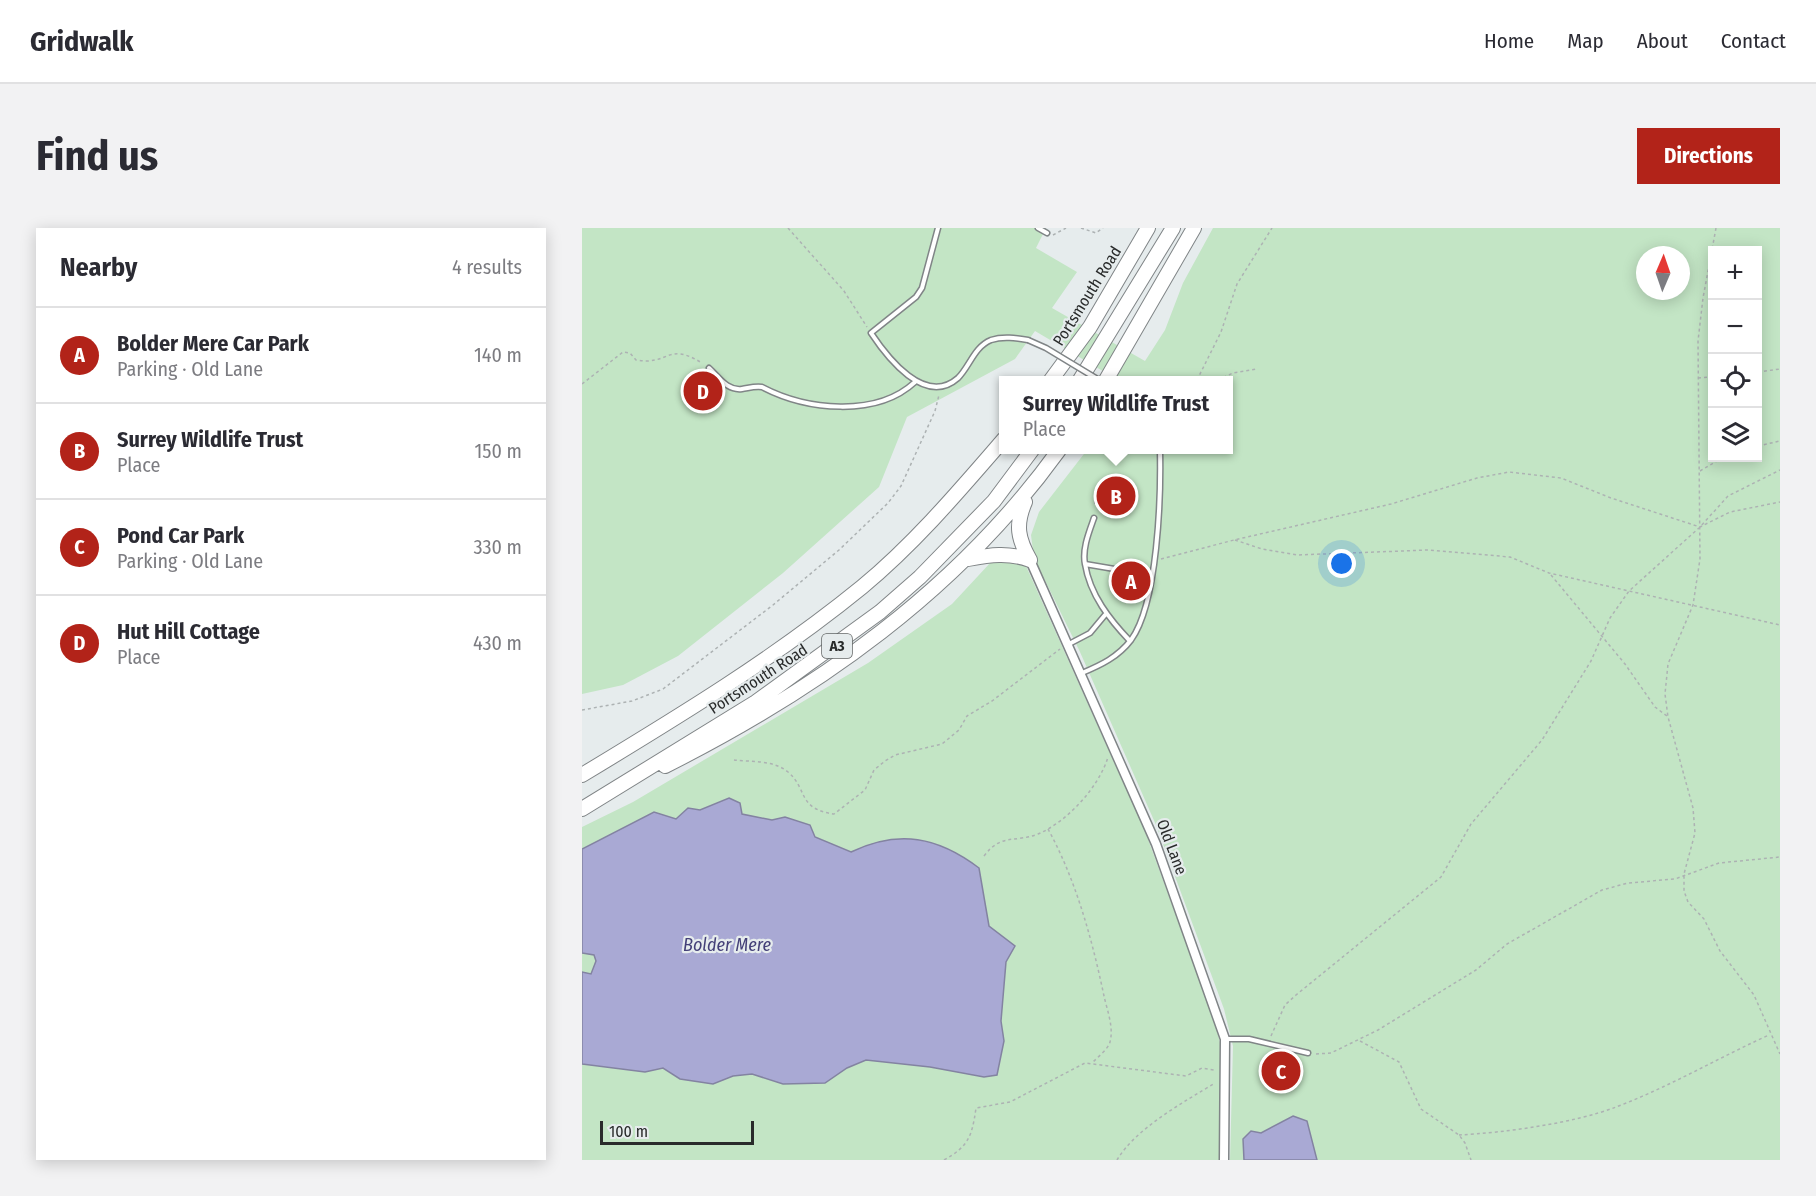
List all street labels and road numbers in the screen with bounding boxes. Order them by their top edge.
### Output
street label: Portsmouth Road [1049,243,1125,349]
road number: A3 [822,634,852,658]
street label: Portsmouth Road [705,640,811,718]
street label: Old Lane [1153,817,1191,877]

